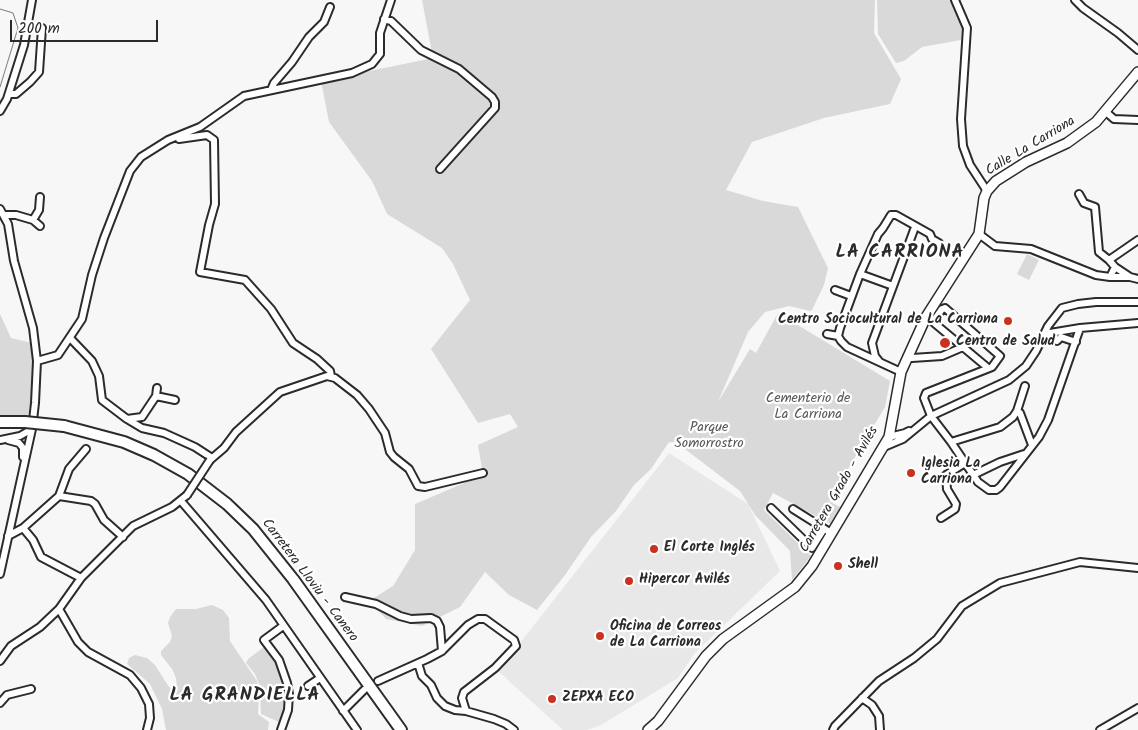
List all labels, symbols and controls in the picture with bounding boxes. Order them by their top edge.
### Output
scale bar [12,10,160,42]
text: 200 m [18,17,60,41]
street label: Calle La Carriona [983,114,1079,180]
district label: LA CARRIONA [834,243,966,265]
place label: Centro Sociocultural de La Carriona [778,313,998,329]
marker: Centro Sociocultural de La Carriona [1002,315,1014,327]
place label: Centro de Salud [956,335,1055,351]
marker: Centro de Salud [938,336,952,350]
park label: Cementerio de La Carriona [766,392,850,424]
park label: Parque Somorrostro [674,421,744,454]
street label: Carretera Grado - Avilés [797,424,883,556]
place label: Iglesia La Carriona [921,457,980,490]
marker: Iglesia La Carriona [905,467,917,479]
street label: Carretera Lloviu - Canero [257,516,361,646]
place label: El Corte Inglés [664,541,755,557]
marker: El Corte Inglés [648,543,660,555]
place label: Shell [848,558,878,574]
marker: Shell [832,560,844,572]
place label: Hipercor Avilés [639,573,730,589]
marker: Hipercor Avilés [623,575,635,587]
place label: Oficina de Correos de La Carriona [610,620,721,652]
marker: Oficina de Correos de La Carriona [594,630,606,642]
district label: LA GRANDIELLA [168,686,322,708]
place label: ZEPXA ECO [562,691,634,707]
marker: ZEPXA ECO [546,693,558,705]

